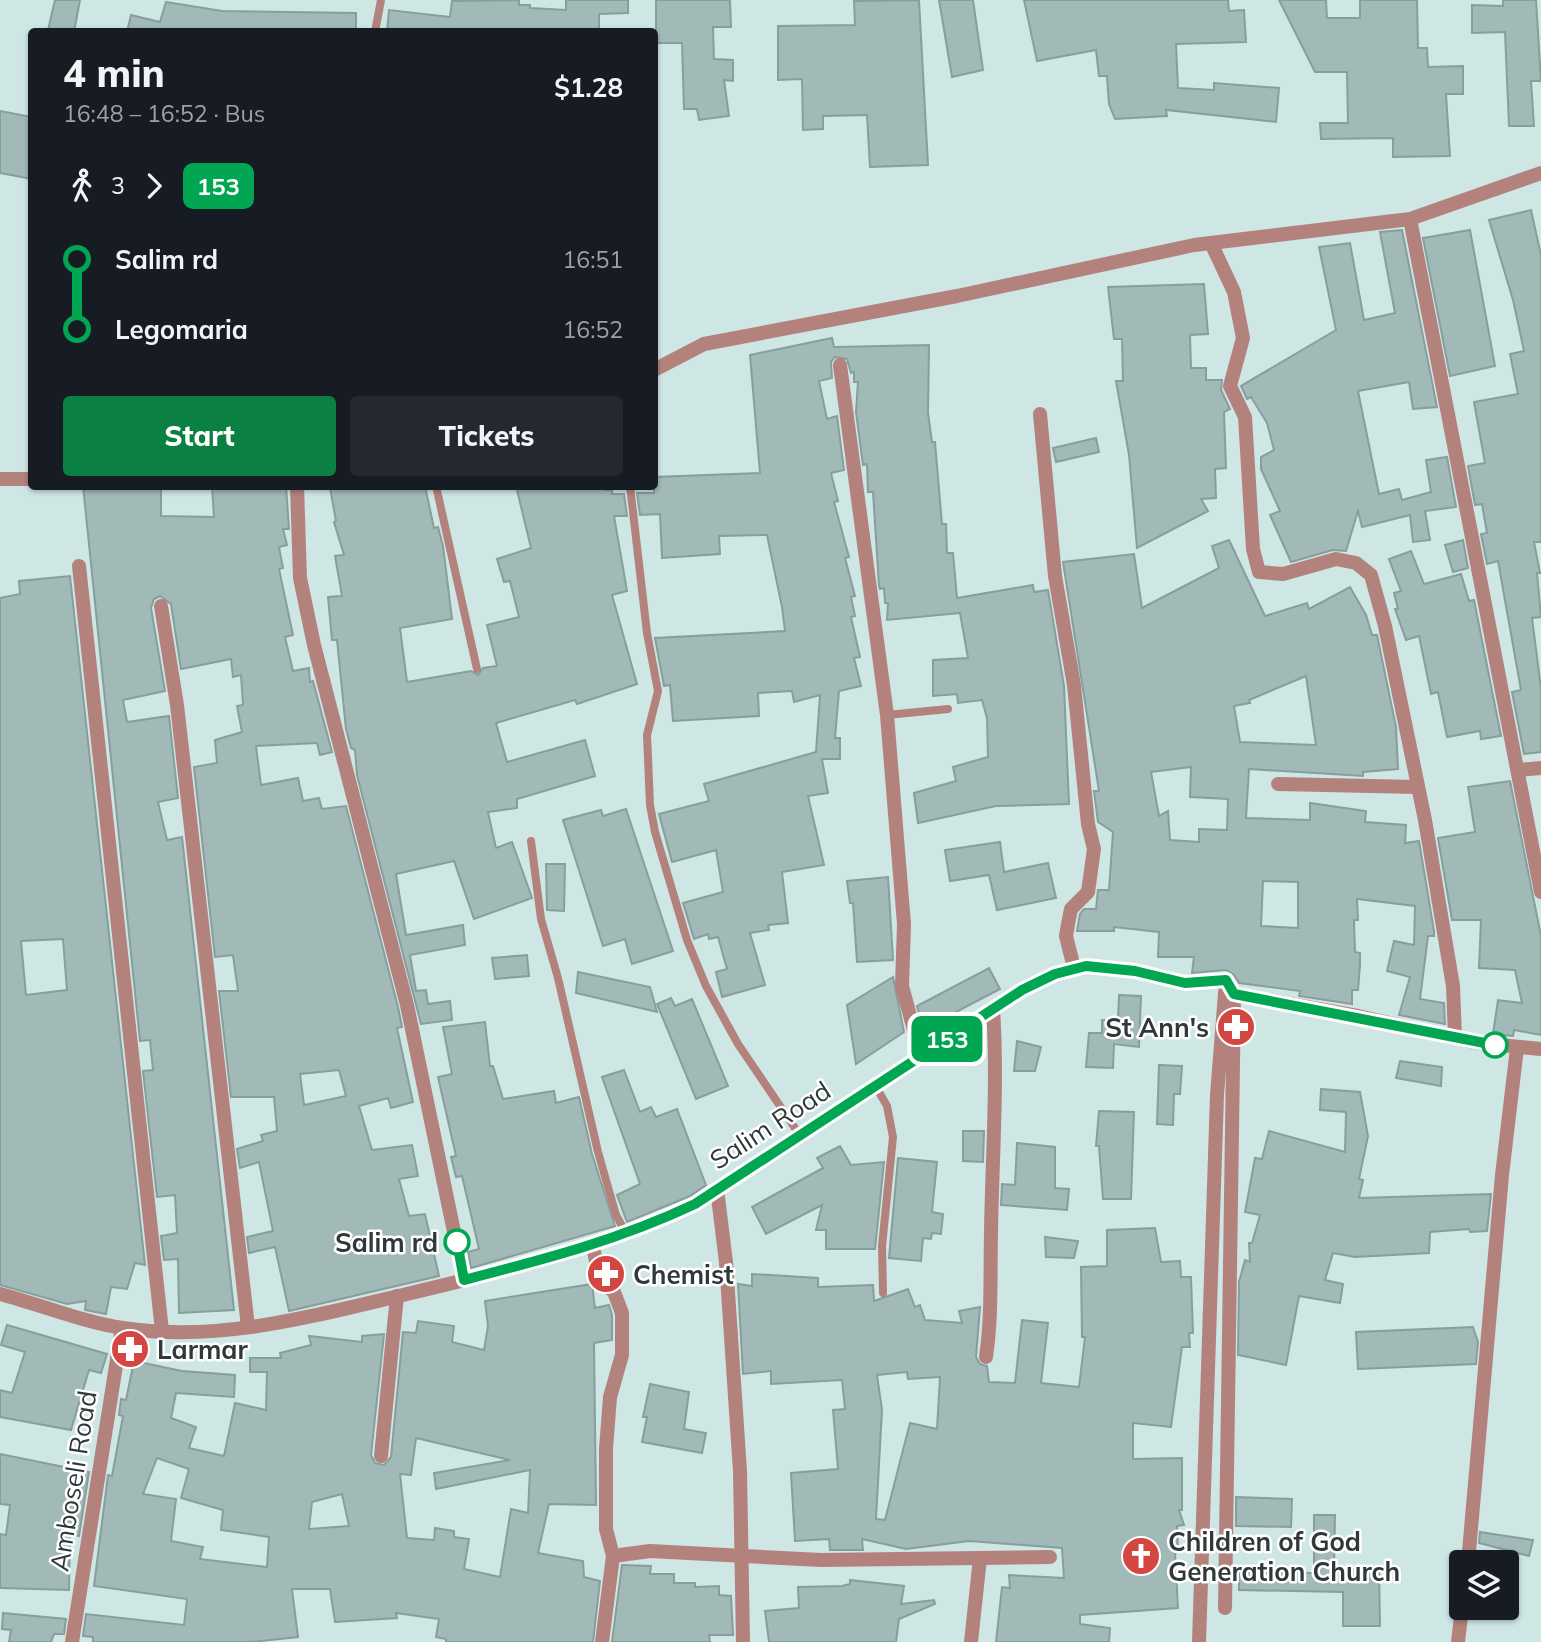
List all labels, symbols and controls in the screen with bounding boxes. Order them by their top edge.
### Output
text: 4 min [63,49,165,97]
text: $1.28 [554,71,623,104]
text: 16:48 – 16:52 · Bus [63,99,265,128]
icon: walk [63,167,101,205]
icon: forward [135,167,173,205]
text: 3 [111,171,125,200]
text: 153 [197,171,240,201]
text: Salim rd [115,243,218,276]
text: 16:51 [563,245,623,274]
text: Legomaria [115,313,248,346]
text: 16:52 [563,315,623,344]
button: Start [63,396,336,476]
button: Tickets [350,396,623,476]
pharmacy icon: St Ann's [1215,1006,1257,1048]
place label: St Ann's [1105,1011,1209,1044]
line badge: 153 [907,1016,987,1062]
text: 153 [925,1024,969,1054]
unlabelled marker [1482,1032,1508,1058]
street label: Salim Road [703,1074,837,1176]
place label: Salim rd [335,1226,438,1259]
marker: Salim rd [444,1229,470,1255]
pharmacy icon: Chemist [585,1253,627,1295]
place label: Chemist [633,1258,734,1291]
pharmacy icon: Larmar [109,1328,151,1370]
place label: Larmar [157,1333,248,1366]
street label: Amboseli Road [42,1388,104,1574]
place label: Children of God Generation Church [1168,1525,1400,1588]
church icon: Children of God Generation Church [1120,1535,1162,1577]
map controls [1449,1550,1519,1620]
button: layers [1449,1550,1519,1620]

